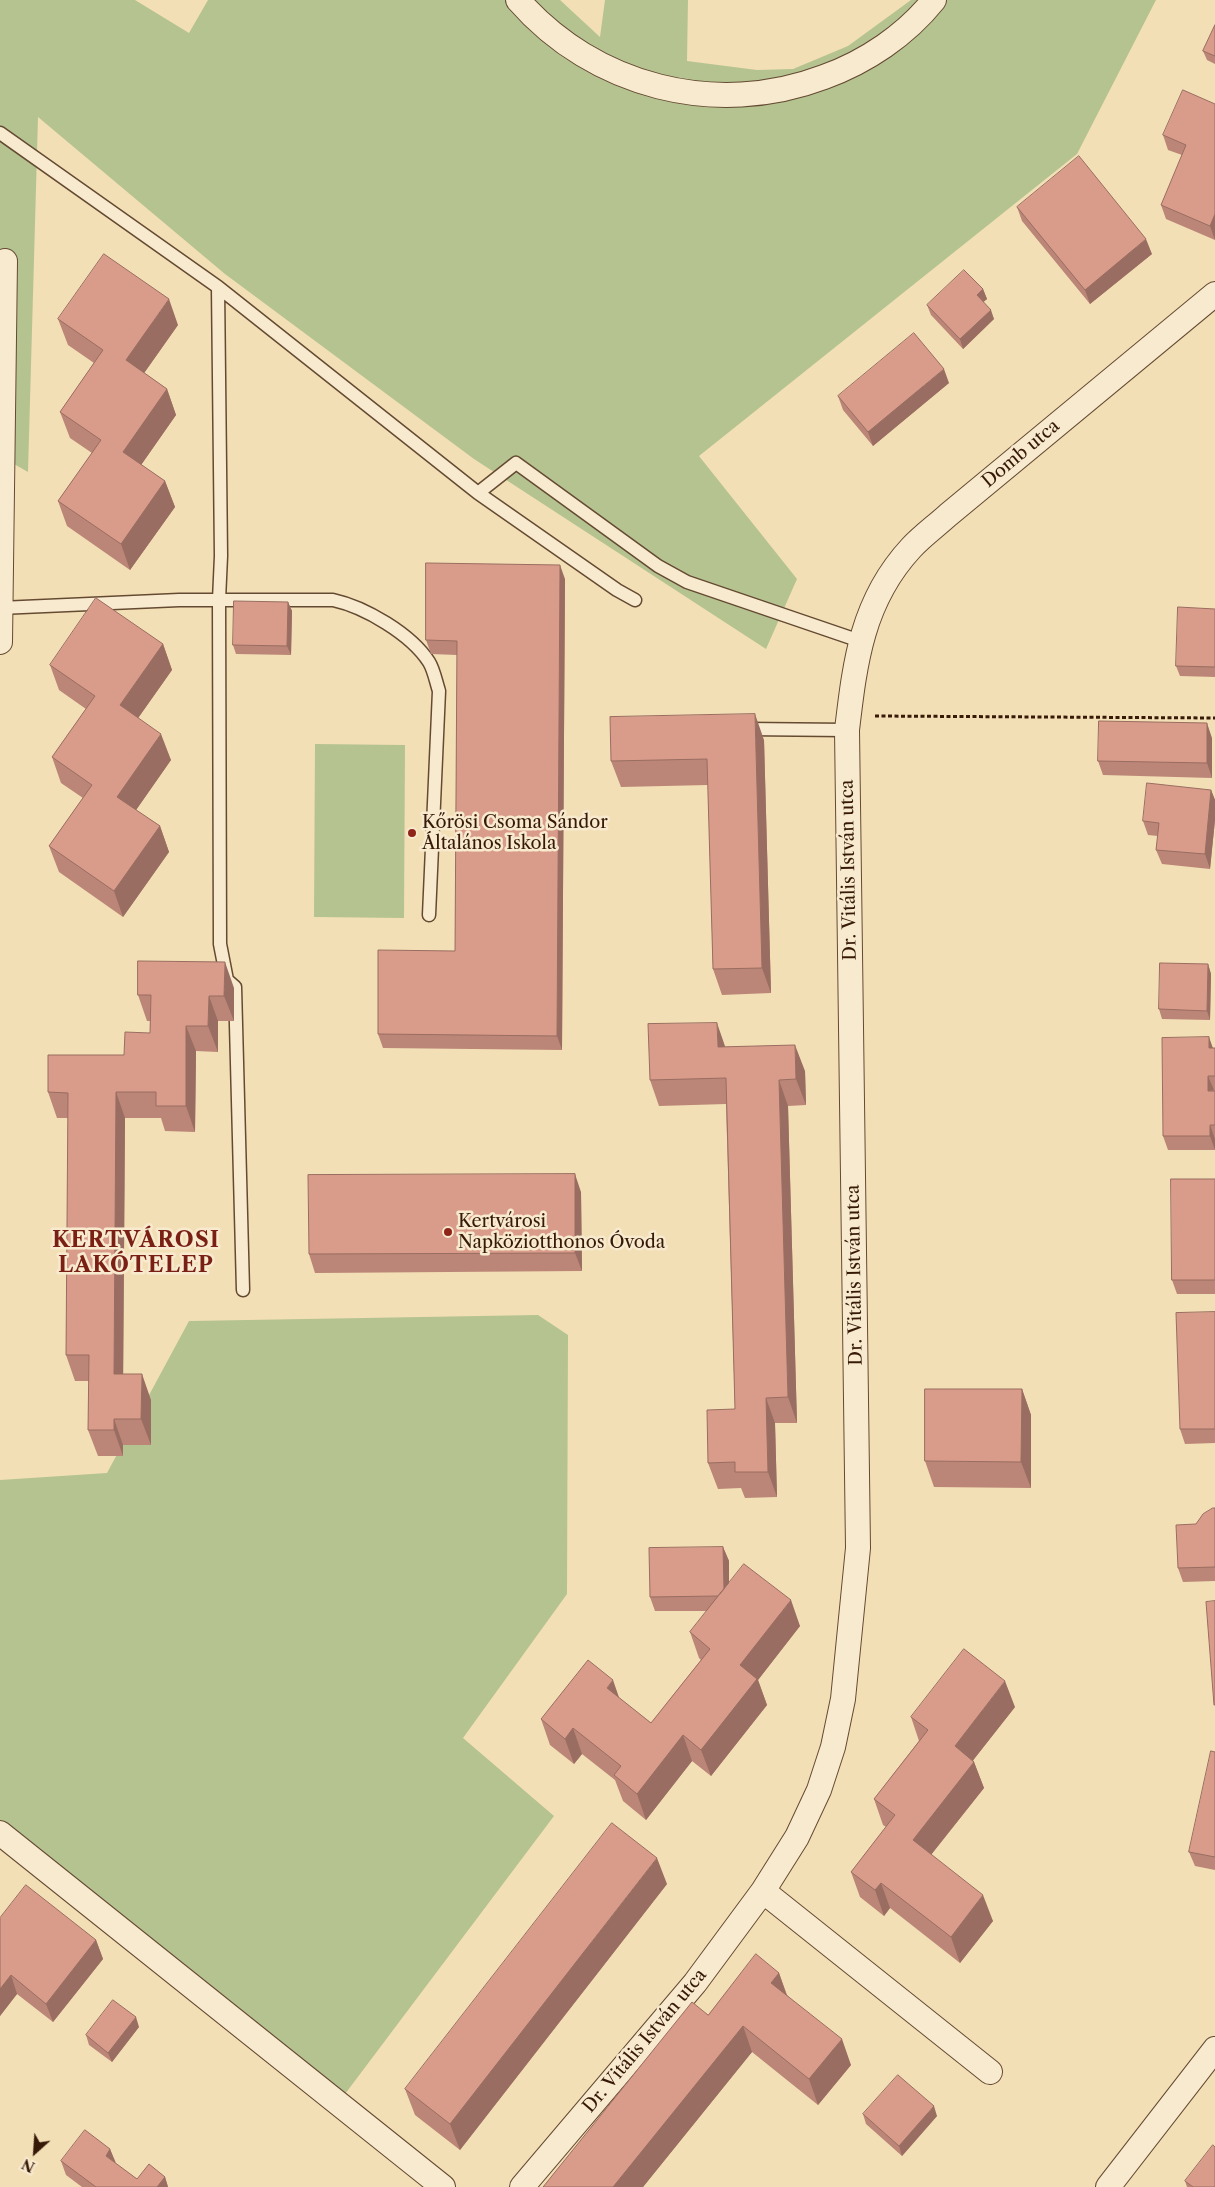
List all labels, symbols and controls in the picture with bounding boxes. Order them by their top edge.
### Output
street label: Domb utca [978,415,1064,493]
street label: Dr. Vitális István utca [837,779,861,961]
place label: Kőrösi Csoma Sándor Általános Iskola [422,812,608,854]
marker: Kőrösi Csoma Sándor Általános Iskola [406,827,418,839]
street label: Dr. Vitális István utca [843,1184,867,1366]
place label: Kertvárosi Napköziotthonos Óvoda [458,1211,665,1254]
marker: Kertvárosi Napköziotthonos Óvoda [442,1226,454,1238]
district label: KERTVÁROSI LAKÓTELEP [51,1228,221,1280]
street label: Dr. Vitális István utca [579,1965,711,2117]
north arrow [10,2127,60,2177]
text: N [19,2155,38,2176]

